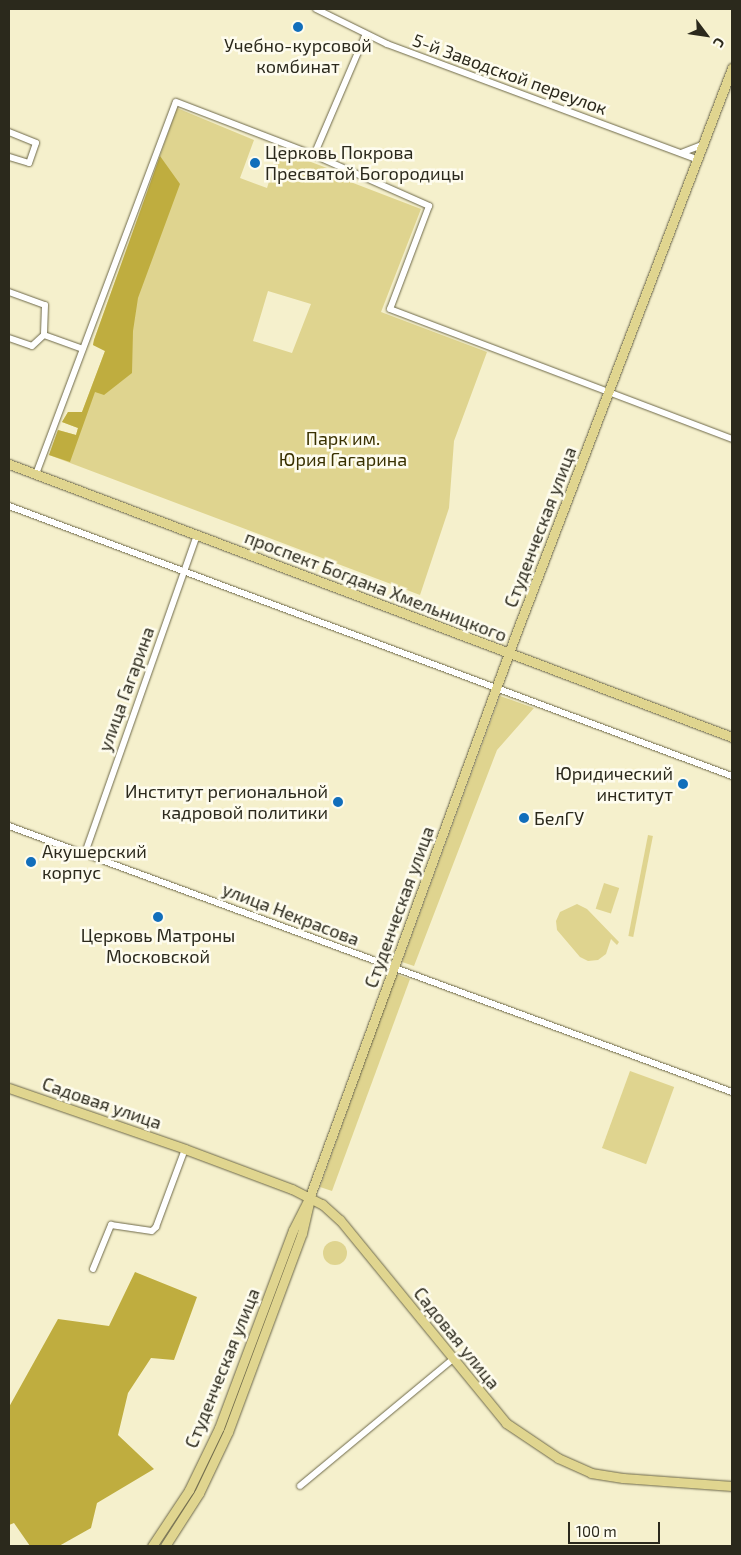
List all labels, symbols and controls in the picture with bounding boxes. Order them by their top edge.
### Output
north arrow [681,10,731,60]
marker: Учебно-курсовой комбинат [292,21,304,33]
street label: 5-й Заводской переулок [410,29,610,119]
place label: Учебно-курсовой комбинат [224,35,372,78]
text: С [710,35,729,51]
place label: Церковь Покрова Пресвятой Богородицы [265,142,464,184]
marker: Церковь Покрова Пресвятой Богородицы [249,157,261,169]
park label: Парк им. Юрия Гагарина [279,428,407,470]
street label: Студенческая улица [499,444,581,610]
street label: проспект Богдана Хмельницкого [242,526,510,646]
street label: улица Гагарина [93,624,159,754]
place label: Юридический институт [555,763,673,806]
marker: Юридический институт [677,778,689,790]
place label: Институт региональной кадровой политики [125,781,328,824]
marker: Институт региональной кадровой политики [332,796,344,808]
place label: БелГУ [534,807,584,829]
marker: БелГУ [518,812,530,824]
street label: Студенческая улица [360,823,438,991]
place label: Акушерский корпус [42,841,147,884]
marker: Акушерский корпус [24,855,38,869]
street label: улица Некрасова [219,878,363,950]
marker: Церковь Матроны Московской [152,911,164,923]
place label: Церковь Матроны Московской [81,925,235,968]
street label: Садовая улица [39,1072,165,1134]
street label: Садовая улица [409,1283,505,1393]
street label: Студенческая улица [180,1285,264,1451]
scale bar [571,1512,664,1544]
text: 100 m [576,1522,617,1540]

